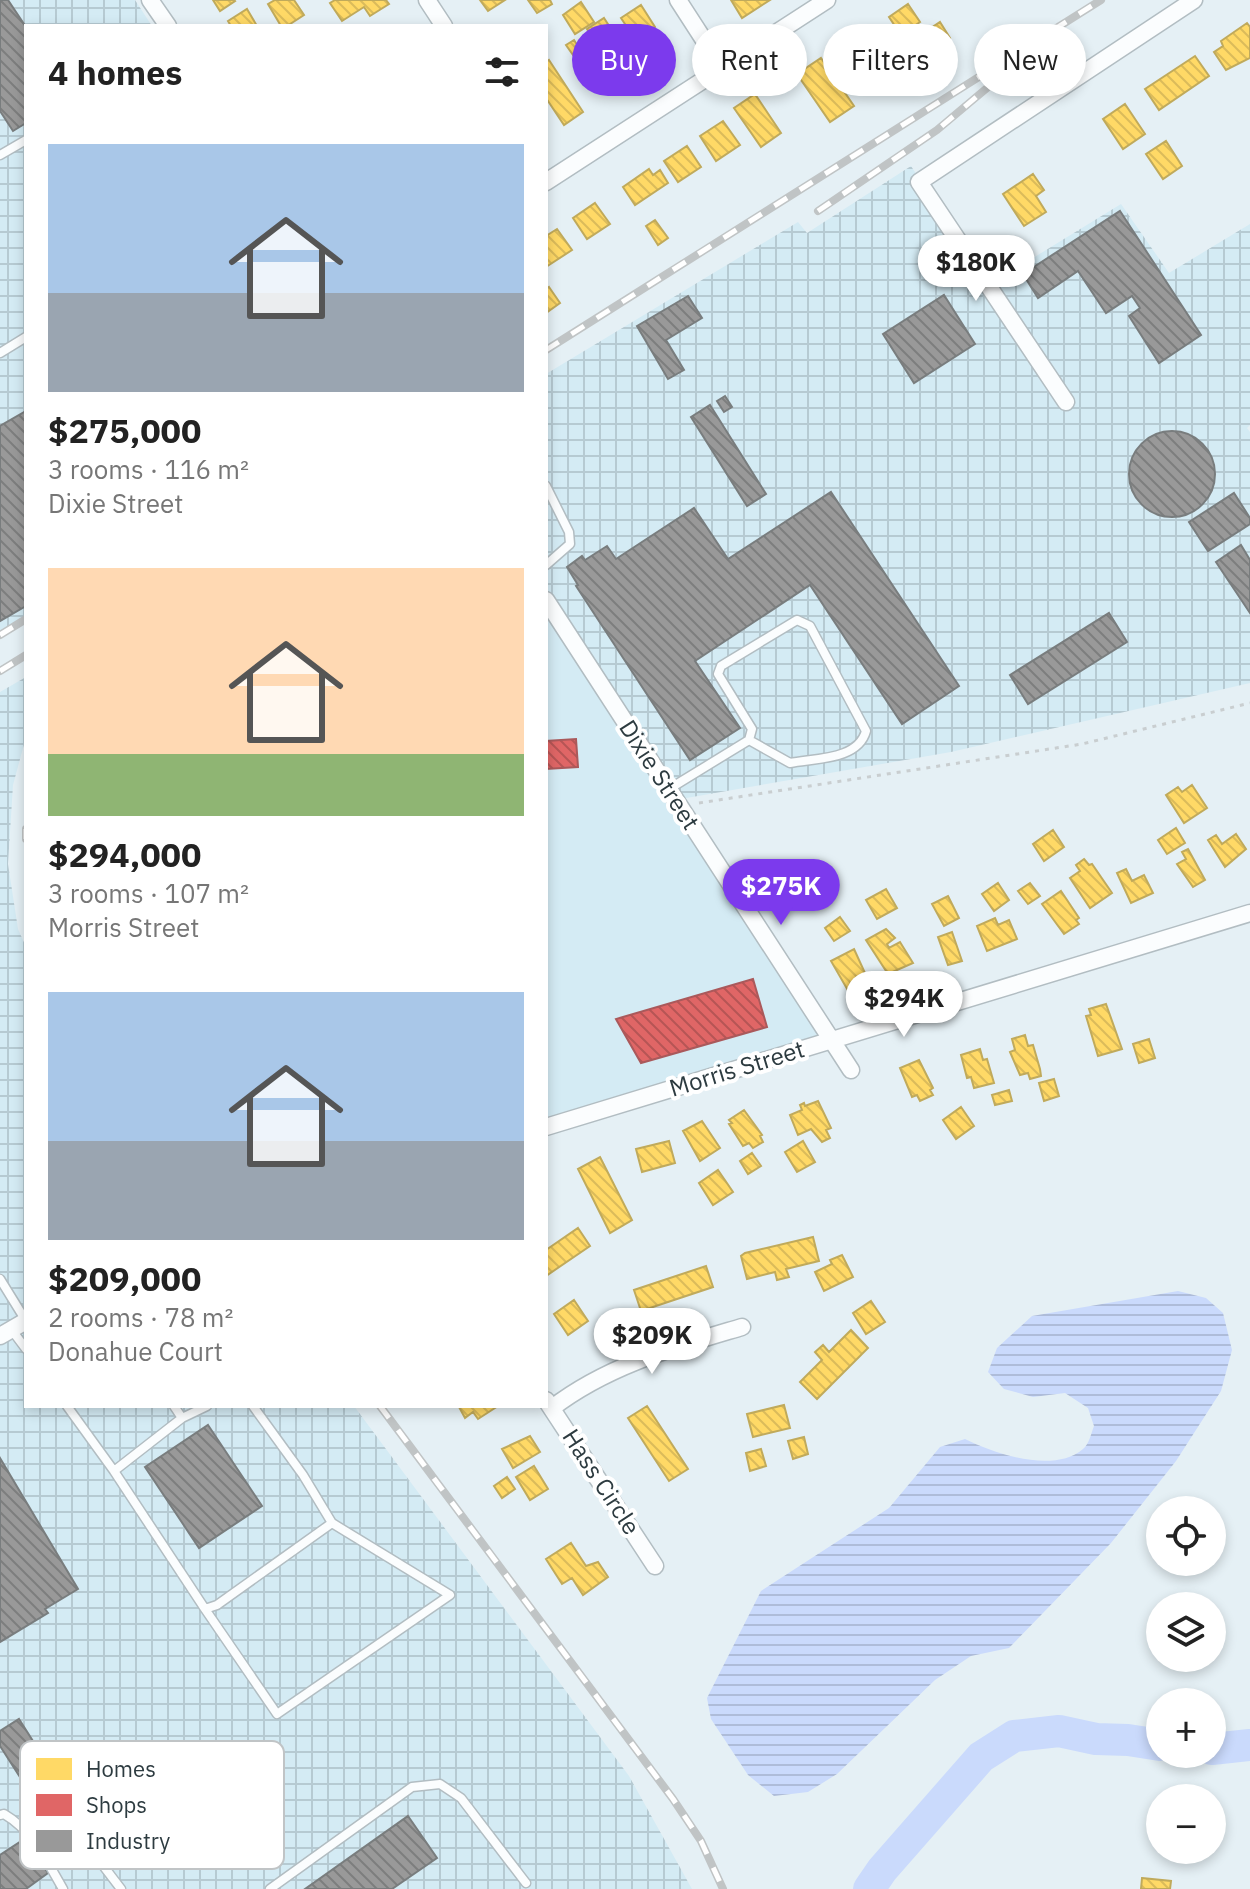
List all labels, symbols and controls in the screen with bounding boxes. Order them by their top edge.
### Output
chip: Buy [572,24,676,96]
chip: Rent [692,24,807,96]
chip: Filters [823,24,958,96]
chip: New [974,24,1086,96]
text: 4 homes [48,50,183,94]
icon: filters [480,50,524,94]
icon: home [214,196,358,340]
pin: $180K [920,235,1032,303]
text: $180K [936,244,1016,278]
text: $275,000 [48,408,201,452]
text: 3 rooms · 116 m² [48,452,249,486]
text: Dixie Street [48,486,183,520]
icon: home [214,620,358,764]
street label: Dixie Street [612,713,707,836]
text: $294,000 [48,832,201,876]
pin: $275K [725,859,837,927]
text: $275K [741,868,821,902]
text: 3 rooms · 107 m² [48,876,249,910]
text: Morris Street [48,910,199,944]
pin: $294K [848,971,960,1039]
text: $294K [864,980,944,1014]
street label: Morris Street [665,1032,808,1104]
icon: home [214,1044,358,1188]
text: $209,000 [48,1256,201,1300]
text: 2 rooms · 78 m² [48,1300,233,1334]
pin: $209K [596,1308,708,1376]
text: $209K [612,1317,692,1351]
text: Donahue Court [48,1334,223,1368]
street label: Hass Circle [556,1422,648,1541]
map controls [1146,1496,1226,1864]
button: locate [1146,1496,1226,1576]
button: layers [1146,1592,1226,1672]
button: + [1146,1688,1226,1768]
legend [20,1741,284,1869]
text: Homes [86,1754,156,1783]
button: − [1146,1784,1226,1864]
text: Shops [86,1790,147,1819]
text: Industry [86,1826,170,1855]

